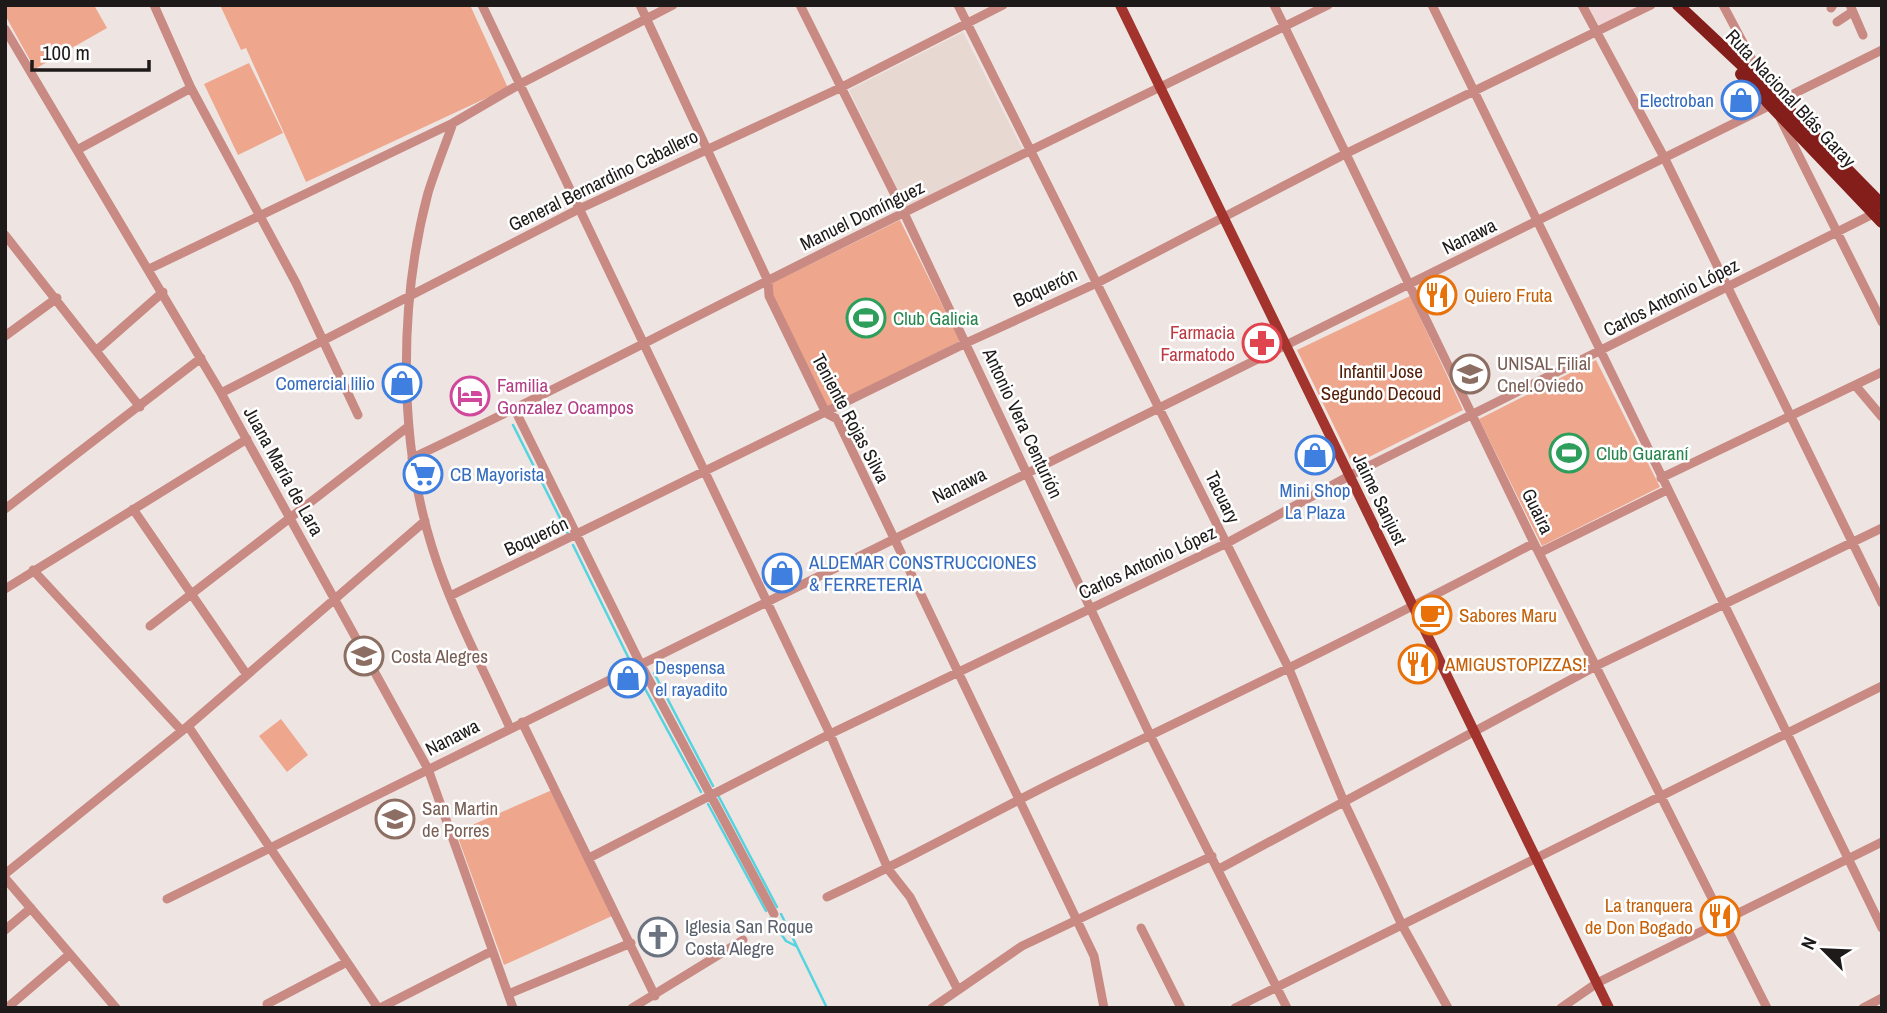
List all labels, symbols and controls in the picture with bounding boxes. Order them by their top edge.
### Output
street label: Ruta Nacional Blás Garay [1720,23,1862,173]
scale bar [32,28,149,72]
text: 100 m [42,38,90,67]
shop icon: Electroban [1720,79,1762,121]
place label: Electroban [1640,87,1714,113]
street label: General Bernardino Caballero [504,123,702,237]
street label: Manuel Domínguez [796,174,929,256]
street label: Nanawa [1438,212,1501,260]
street label: Carlos Antonio López [1599,252,1743,342]
street label: Boquerón [1009,261,1081,313]
restaurant icon: Quiero Fruta [1416,274,1458,316]
place label: Quiero Fruta [1464,282,1553,308]
sports icon: Club Galicia [845,297,887,339]
place label: Club Galicia [893,305,979,331]
place label: Farmacia Farmatodo [1160,319,1235,367]
pharmacy icon: Farmacia Farmatodo [1241,322,1283,364]
street label: Antonio Vera Centurión [976,343,1069,502]
street label: Teniente Rojas Silva [806,349,896,487]
place label: UNISAL Filial Cnel.Oviedo [1497,350,1591,398]
school or university icon: UNISAL Filial Cnel.Oviedo [1449,353,1491,395]
park label: Infantil Jose Segundo Decoud [1321,358,1441,406]
shop icon: Comercial lilio [381,362,423,404]
place label: Comercial lilio [275,370,375,396]
place label: Familia Gonzalez Ocampos [497,372,634,420]
hotel icon: Familia Gonzalez Ocampos [449,375,491,417]
street label: Juana María de Lara [238,402,330,540]
sports icon: Club Guaraní [1548,432,1590,474]
shop icon: Mini Shop La Plaza [1294,434,1336,476]
place label: Club Guaraní [1596,440,1689,466]
street label: Jaime Sanjust [1347,449,1414,550]
supermarket icon: CB Mayorista [402,453,444,495]
place label: CB Mayorista [450,461,545,487]
street label: Nanawa [928,461,991,509]
street label: Tacuary [1199,467,1247,528]
place label: Mini Shop La Plaza [1279,477,1351,525]
street label: Guaira [1516,484,1560,538]
street label: Boquerón [500,510,572,562]
street label: Carlos Antonio López [1074,519,1220,605]
place label: ALDEMAR CONSTRUCCIONES & FERRETERIA [808,549,1037,597]
shop icon: ALDEMAR CONSTRUCCIONES & FERRETERIA [761,552,803,594]
cafe icon: Sabores Maru [1411,594,1453,636]
place label: Sabores Maru [1459,602,1557,628]
school or university icon: Costa Alegres [343,635,385,677]
place label: Costa Alegres [391,643,488,669]
restaurant icon: AMIGUSTOPIZZAS! [1397,643,1439,685]
place label: AMIGUSTOPIZZAS! [1444,651,1587,677]
place label: Despensa el rayadito [655,654,728,702]
shop icon: Despensa el rayadito [607,657,649,699]
street label: Nanawa [421,712,484,762]
place label: San Martin de Porres [422,795,498,843]
school or university icon: San Martin de Porres [374,798,416,840]
place label: La tranquera de Don Bogado [1585,892,1693,940]
restaurant icon: La tranquera de Don Bogado [1699,895,1741,937]
place label: Iglesia San Roque Costa Alegre [685,913,813,961]
north arrow [1789,915,1859,985]
church icon: Iglesia San Roque Costa Alegre [637,916,679,958]
text: N [1794,933,1823,954]

